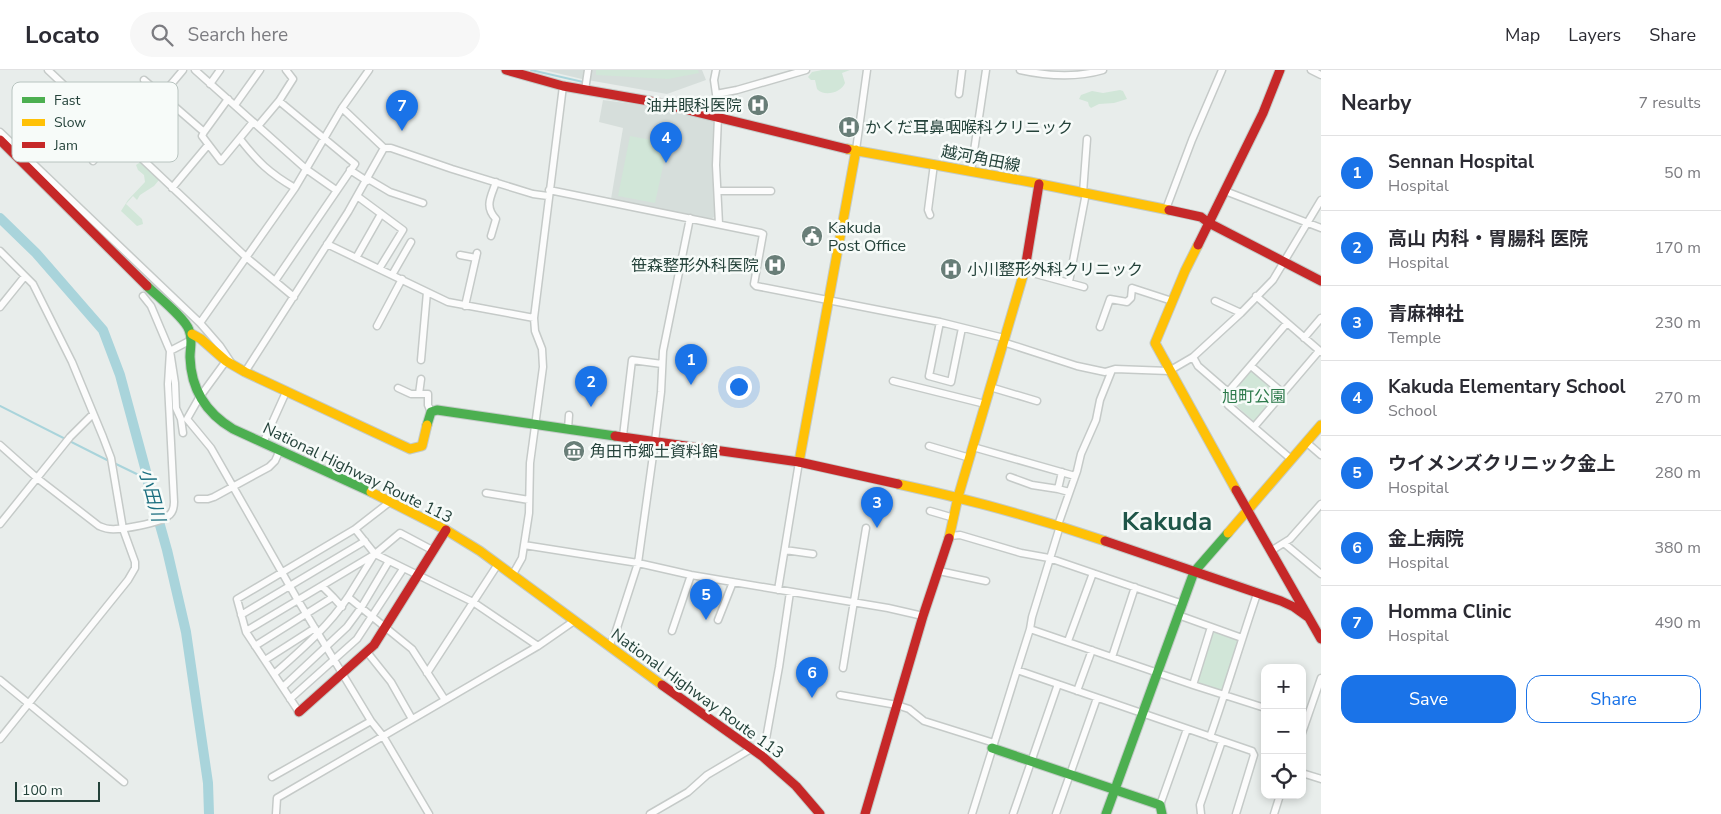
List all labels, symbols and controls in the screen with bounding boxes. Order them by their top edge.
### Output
search box [130,12,480,57]
text: Locato [25,19,100,51]
icon: search [148,21,176,49]
text: Search here [188,22,288,48]
text: Map [1505,23,1540,47]
text: Layers [1568,23,1621,47]
text: Share [1649,23,1696,47]
legend [12,82,178,162]
text: Nearby [1341,89,1411,117]
pin: 7 [386,90,418,131]
text: Fast [54,91,80,110]
text: 7 results [1639,92,1701,114]
hospital icon: 油井眼科医院 [746,93,770,117]
place label: 油井眼科医院 [646,95,742,117]
text: Slow [54,113,86,132]
hospital icon: かくだ耳鼻咽喉科クリニック [837,115,861,139]
place label: かくだ耳鼻咽喉科クリニック [865,117,1073,139]
pin: 4 [650,122,682,163]
text: Jam [53,136,78,155]
street label: 越河角田線 [939,141,1022,177]
text: Sennan Hospital [1388,149,1534,175]
text: 1 [1352,162,1362,184]
text: 50 m [1664,162,1701,184]
text: Hospital [1388,175,1449,197]
place label: Kakuda Post Office [828,217,906,257]
public building icon: Kakuda Post Office [800,224,824,248]
text: 高山 内科・胃腸科 医院 [1388,226,1588,252]
text: 2 [1352,237,1362,259]
text: 170 m [1654,237,1701,259]
text: Hospital [1388,252,1449,274]
hospital icon: 笹森整形外科医院 [763,253,787,277]
place label: 笹森整形外科医院 [631,255,759,277]
hospital icon: 小川整形外科クリニック [939,257,963,281]
place label: 小川整形外科クリニック [967,259,1143,281]
text: 青麻神社 [1388,301,1464,327]
text: 3 [1352,312,1362,334]
text: 230 m [1654,312,1701,334]
text: Temple [1388,327,1441,349]
pin: 1 [675,344,707,385]
pin: 2 [575,366,607,407]
your location [726,374,752,400]
text: Kakuda Elementary School [1388,374,1626,400]
park label: 旭町公園 [1222,386,1286,408]
text: 4 [1352,387,1362,409]
text: 270 m [1654,387,1701,409]
text: School [1388,400,1437,422]
street label: National Highway Route 113 [259,417,456,529]
museum icon: 角田市郷土資料館 [562,439,586,463]
place label: 角田市郷土資料館 [590,441,718,463]
text: ウイメンズクリニック金上 [1388,451,1616,477]
text: 5 [1352,462,1362,484]
text: 280 m [1654,462,1701,484]
water label: 小田川 [133,466,171,526]
text: Hospital [1388,477,1449,499]
pin: 3 [861,487,893,528]
district label: Kakuda [1122,504,1212,539]
text: 金上病院 [1388,526,1464,552]
text: 6 [1352,537,1362,559]
text: 380 m [1654,537,1701,559]
text: Hospital [1388,552,1449,574]
pin: 5 [690,579,722,620]
text: Homma Clinic [1388,599,1511,625]
text: 7 [1352,612,1362,634]
text: 490 m [1654,612,1701,634]
street label: National Highway Route 113 [607,624,788,764]
text: Hospital [1388,625,1449,647]
pin: 6 [796,657,828,698]
map controls [1261,664,1306,799]
button: + [1261,664,1306,709]
button: Save [1341,675,1516,723]
button: Share [1526,675,1701,723]
button: − [1261,709,1306,754]
button: locate [1261,754,1306,799]
scale bar [15,779,100,802]
text: 100 m [22,781,63,800]

